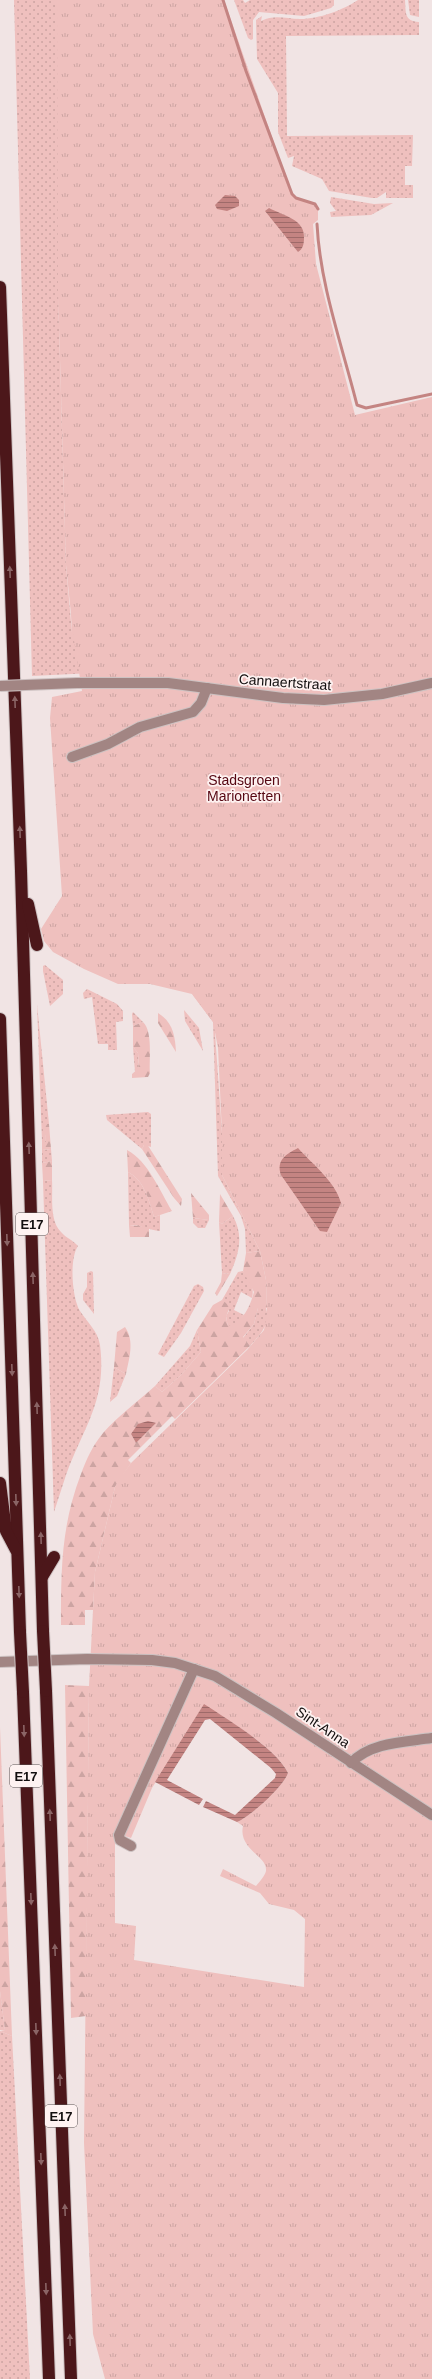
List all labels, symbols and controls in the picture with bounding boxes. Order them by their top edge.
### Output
one-way arrow [7,566,14,578]
street label: Cannaertstraat [238,671,332,693]
one-way arrow [12,695,18,708]
park label: Stadsgroen Marionetten [207,772,281,804]
one-way arrow [17,825,23,838]
one-way arrow [26,1142,33,1154]
road number: E17 [16,1213,48,1235]
one-way arrow [4,1234,10,1247]
one-way arrow [30,1271,36,1284]
one-way arrow [8,1364,15,1376]
one-way arrow [34,1401,40,1414]
one-way arrow [13,1494,19,1507]
one-way arrow [37,1532,44,1544]
one-way arrow [16,1586,22,1599]
street label: Sint-Anna [293,1703,353,1751]
one-way arrow [21,1725,27,1738]
road number: E17 [10,1765,42,1787]
one-way arrow [46,1809,53,1821]
one-way arrow [28,1893,34,1906]
one-way arrow [51,1944,58,1956]
one-way arrow [33,2023,39,2036]
one-way arrow [56,2074,63,2086]
road number: E17 [45,2105,77,2127]
one-way arrow [38,2153,44,2166]
one-way arrow [62,2203,68,2216]
one-way arrow [42,2283,49,2295]
one-way arrow [67,2333,73,2346]

